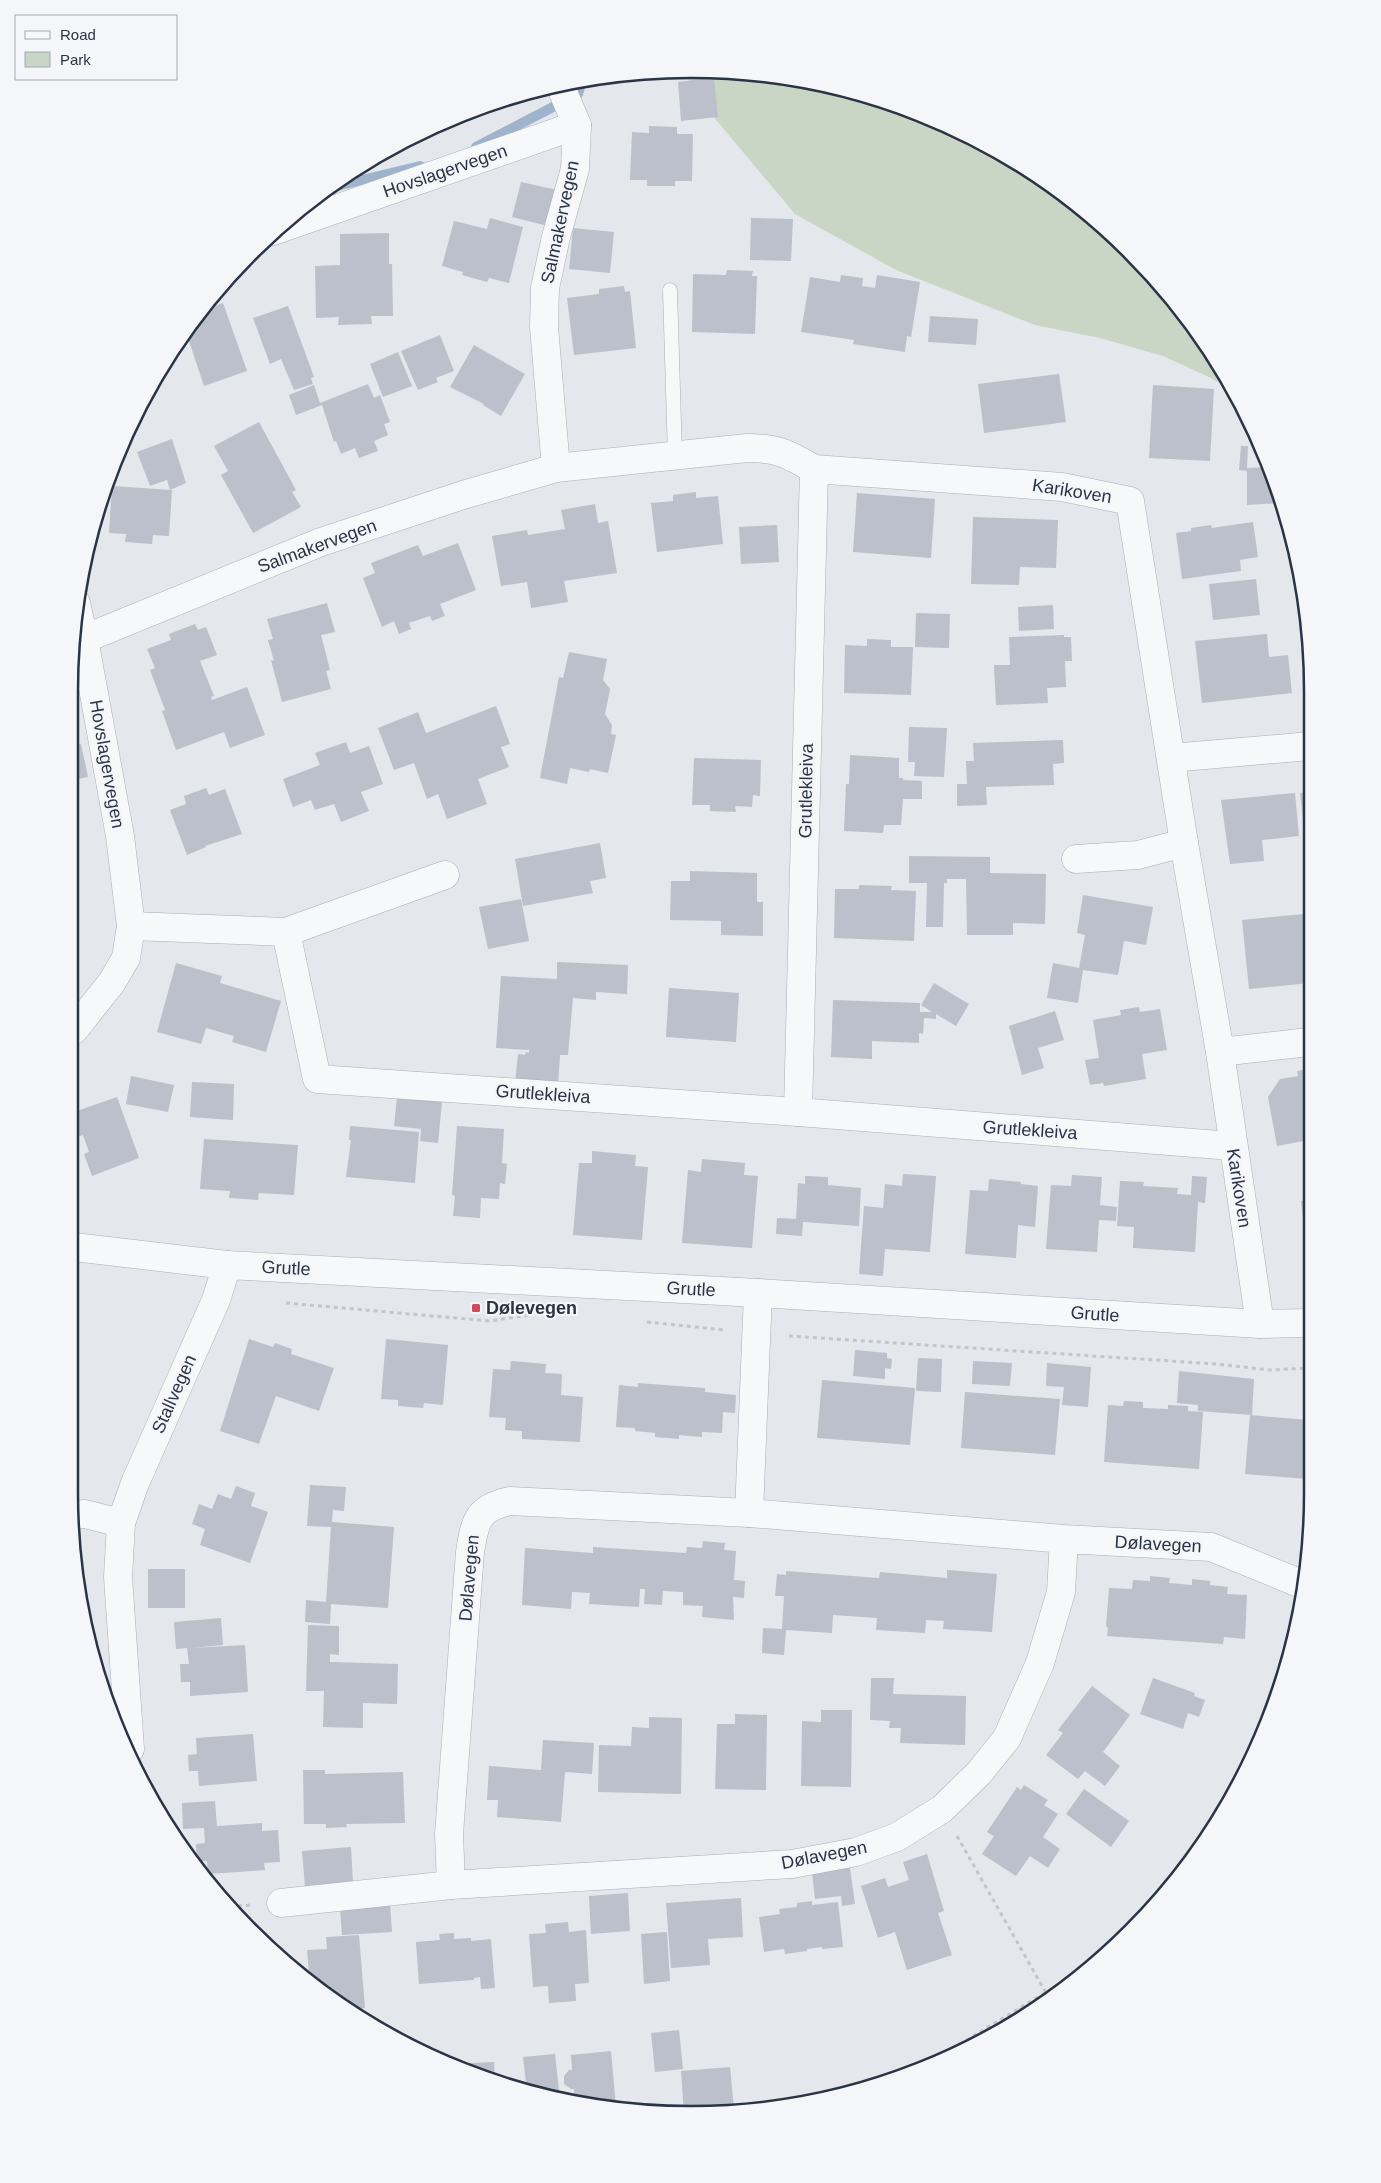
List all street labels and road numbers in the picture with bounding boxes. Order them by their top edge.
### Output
street label: Hovslagervegen [380,140,510,202]
street label: Salmakervegen [537,159,583,285]
street label: Karikoven [1031,475,1113,507]
street label: Salmakervegen [255,515,379,577]
street label: Hovslagervegen [86,698,128,830]
street label: Grutlekleiva [795,742,817,839]
street label: Grutlekleiva [495,1081,592,1107]
street label: Grutlekleiva [982,1117,1079,1143]
street label: Karikoven [1223,1147,1255,1229]
street label: Grutle [261,1257,311,1279]
street label: Grutle [666,1278,716,1300]
street label: Grutle [1070,1302,1120,1326]
street label: Stallvegen [148,1352,200,1436]
street label: Dølavegen [1114,1532,1202,1556]
street label: Dølavegen [455,1534,483,1622]
street label: Dølavegen [779,1837,869,1873]

